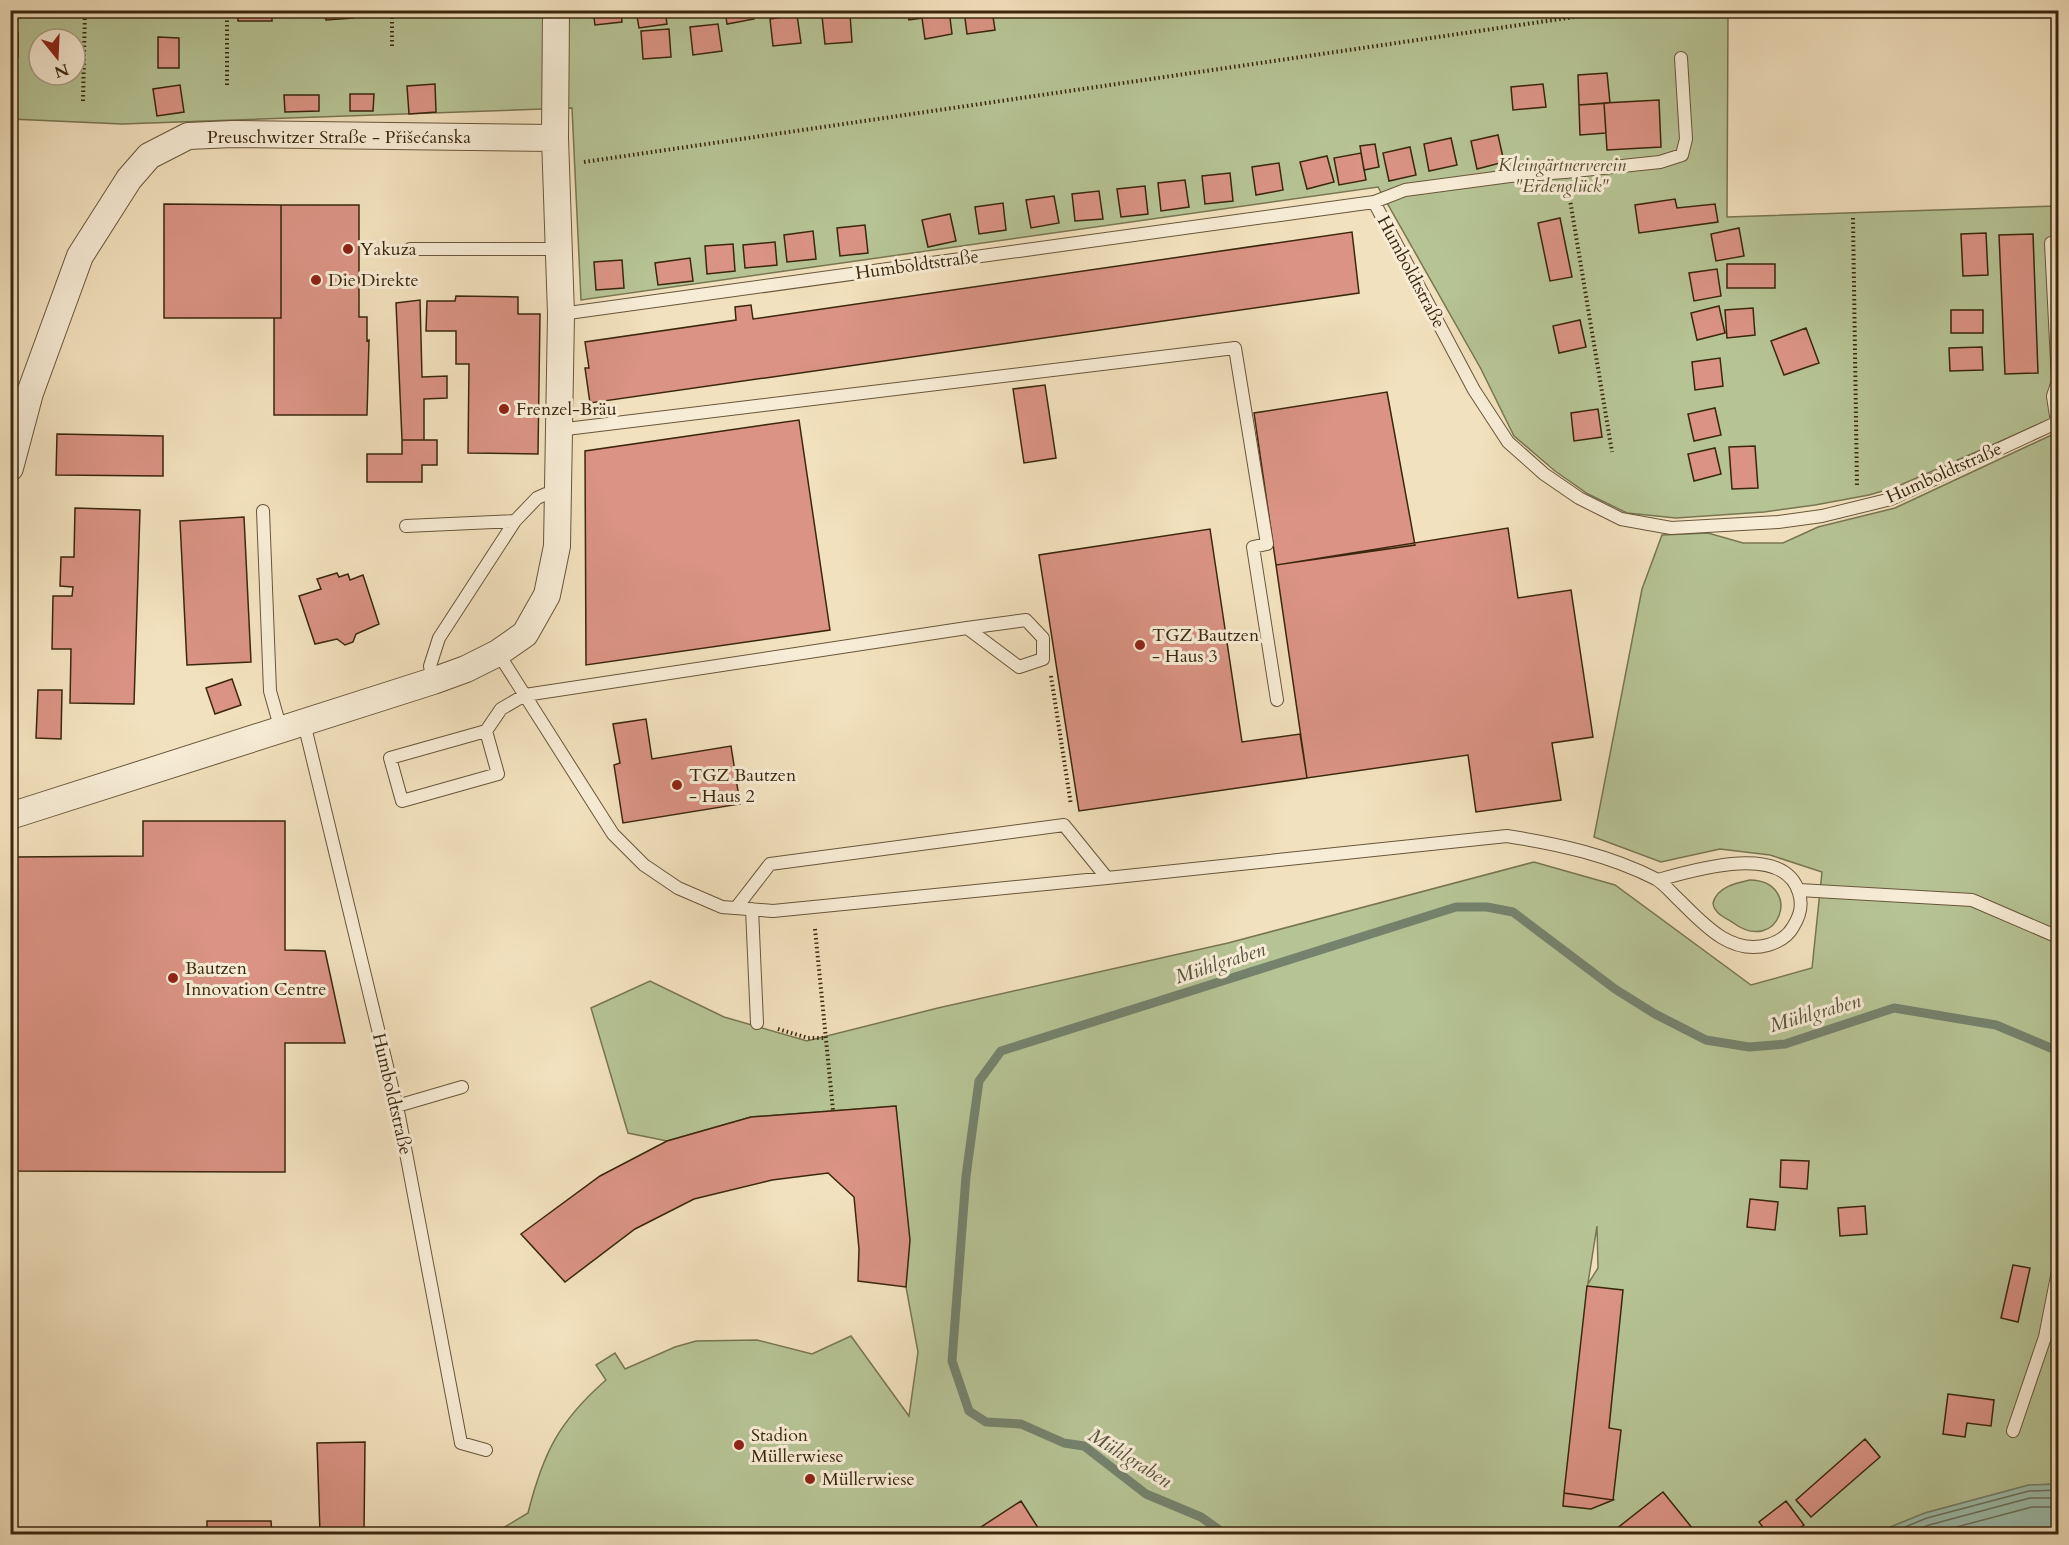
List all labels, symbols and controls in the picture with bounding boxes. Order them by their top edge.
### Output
north arrow [27,27,87,87]
text: N [51,58,71,83]
street label: Preuschwitzer Straße - Přišećanska [207,125,471,150]
park label: Kleingärtnerverein "Erdenglück" [1498,153,1626,199]
street label: Humboldtstraße [1371,211,1451,333]
place label: Yakuza [360,237,417,262]
marker: Yakuza [341,242,355,256]
street label: Humboldtstraße [854,244,980,286]
place label: Die Direkte [328,268,419,293]
marker: Die Direkte [309,273,323,287]
place label: Frenzel-Bräu [516,397,617,422]
marker: Frenzel-Bräu [497,402,511,416]
street label: Humboldtstraße [1882,436,2006,510]
place label: TGZ Bautzen - Haus 3 [1152,623,1260,669]
marker: TGZ Bautzen - Haus 3 [1133,638,1147,652]
place label: TGZ Bautzen - Haus 2 [689,763,797,809]
marker: TGZ Bautzen - Haus 2 [670,778,684,792]
water label: Mühlgraben [1171,936,1269,990]
place label: Bautzen Innovation Centre [185,956,326,1002]
marker: Bautzen Innovation Centre [166,971,180,985]
water label: Mühlgraben [1766,987,1864,1039]
street label: Humboldtstraße [366,1031,418,1157]
water label: Mühlgraben [1083,1422,1177,1494]
place label: Stadion Müllerwiese [751,1423,844,1469]
marker: Stadion Müllerwiese [732,1438,746,1452]
place label: Müllerwiese [822,1467,915,1492]
marker: Müllerwiese [803,1472,817,1486]

